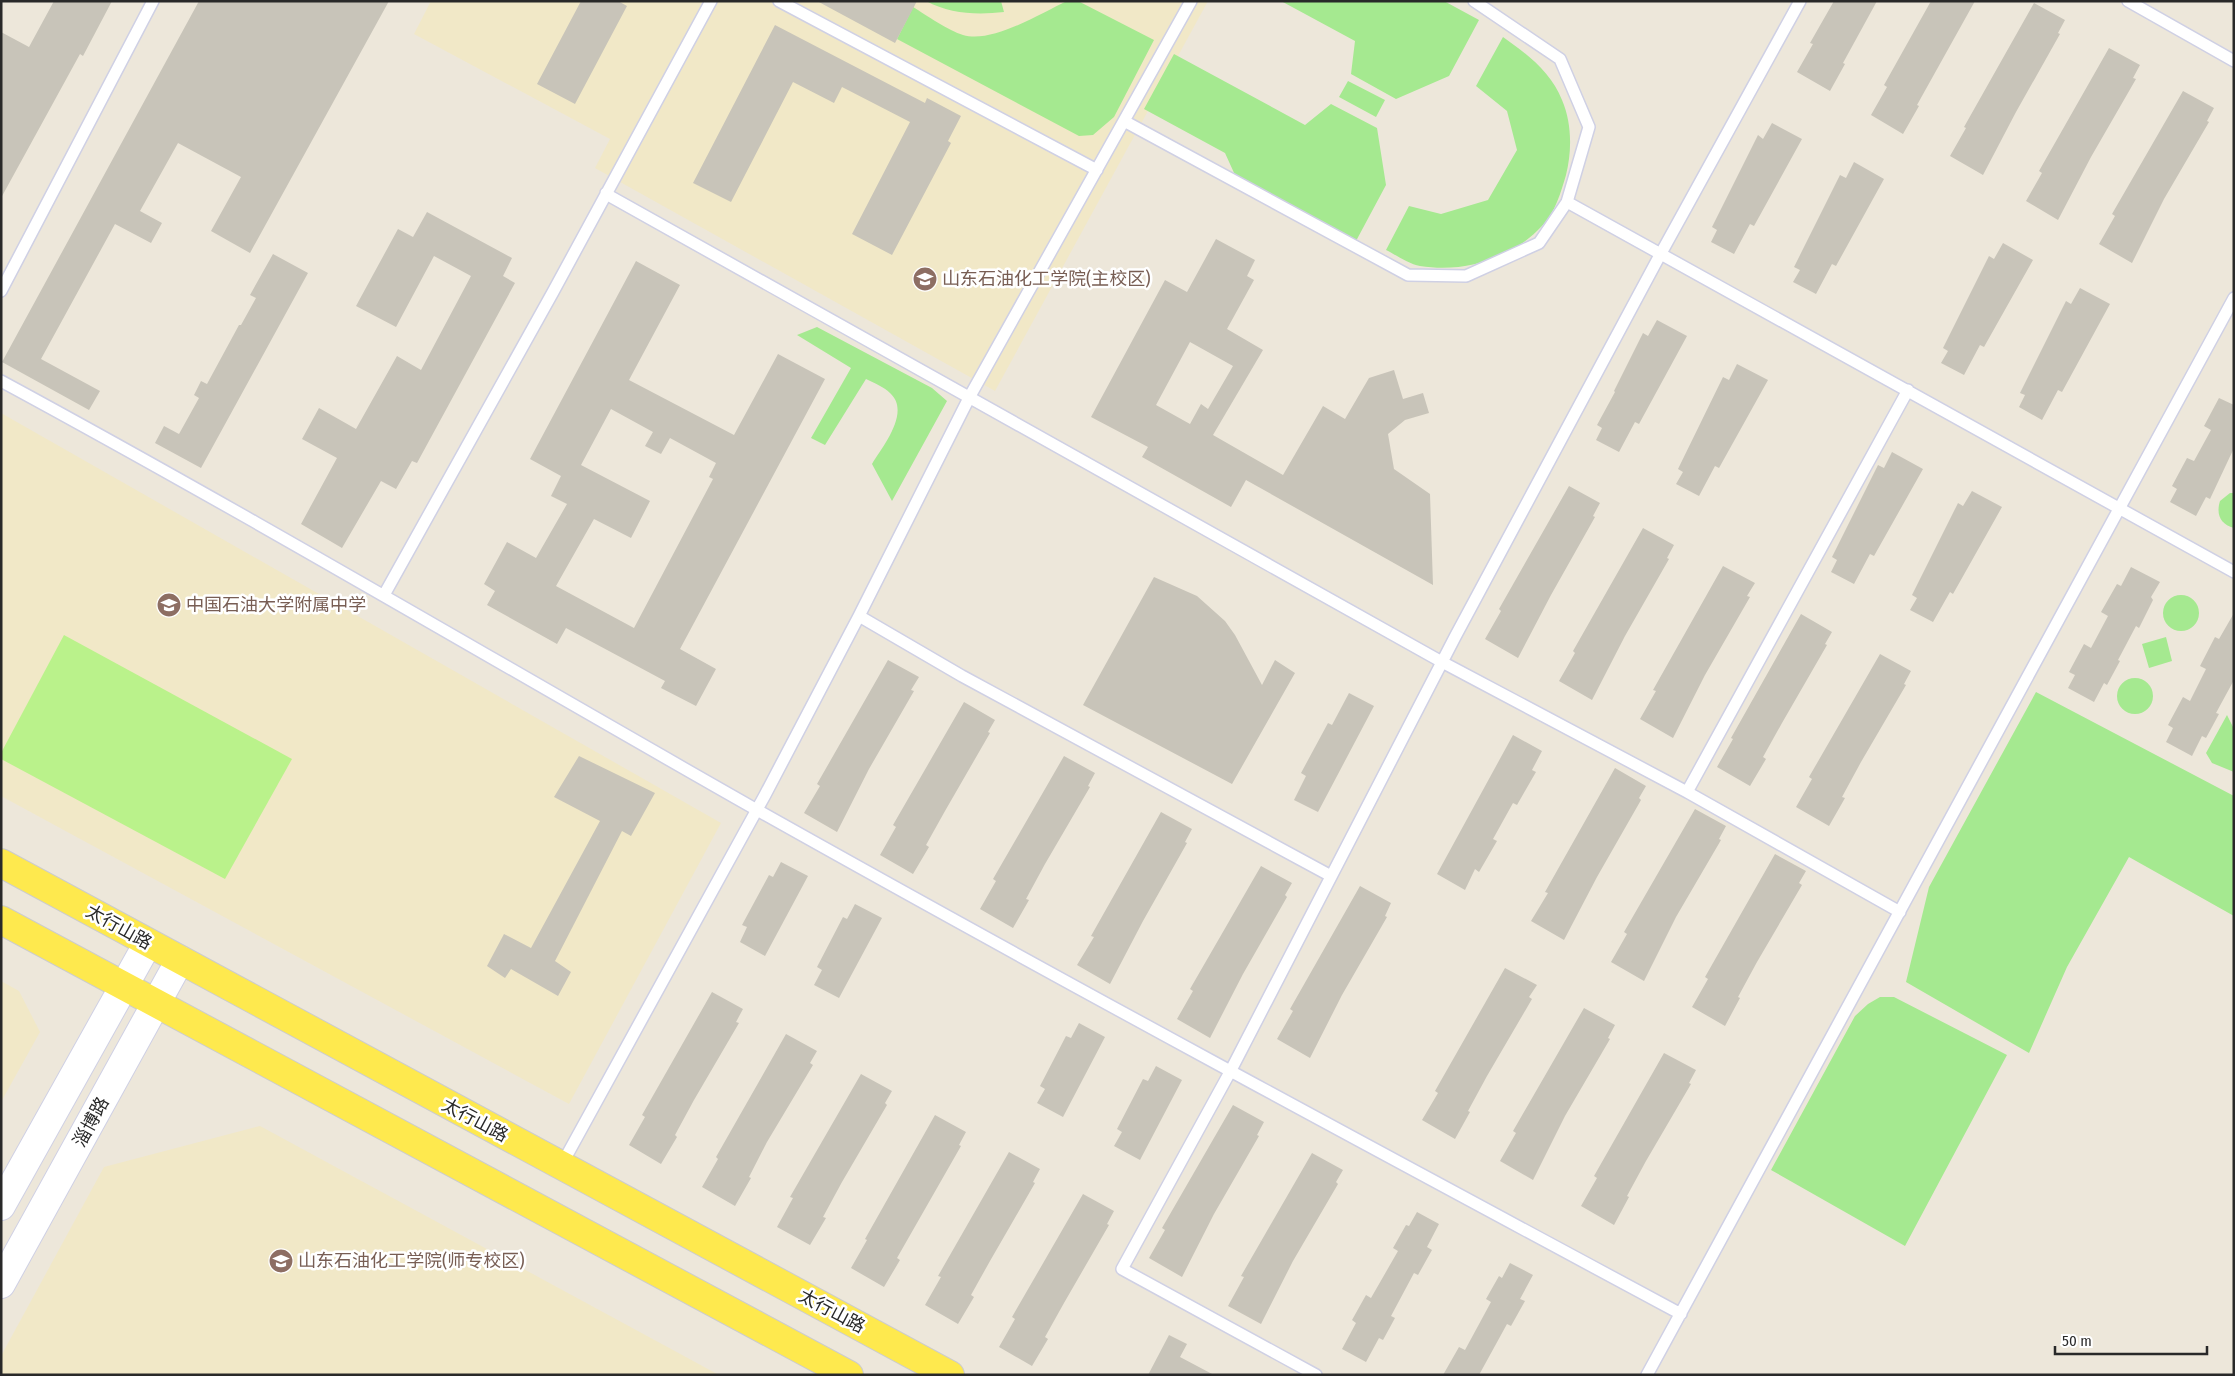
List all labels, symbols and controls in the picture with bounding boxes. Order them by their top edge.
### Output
school or university icon: 山东石油化工学院(主校区) [912,266,938,292]
place label: 山东石油化工学院(主校区) [942,268,1151,290]
school or university icon: 中国石油大学附属中学 [156,592,182,618]
place label: 中国石油大学附属中学 [186,594,366,616]
street label: 太行山路 [82,900,156,954]
street label: 淄博路 [68,1093,114,1151]
street label: 太行山路 [438,1093,512,1147]
school or university icon: 山东石油化工学院(师专校区) [268,1248,294,1274]
place label: 山东石油化工学院(师专校区) [298,1250,525,1272]
street label: 太行山路 [795,1284,869,1338]
scale bar [2055,1324,2208,1356]
text: 50 m [2062,1332,2092,1350]

